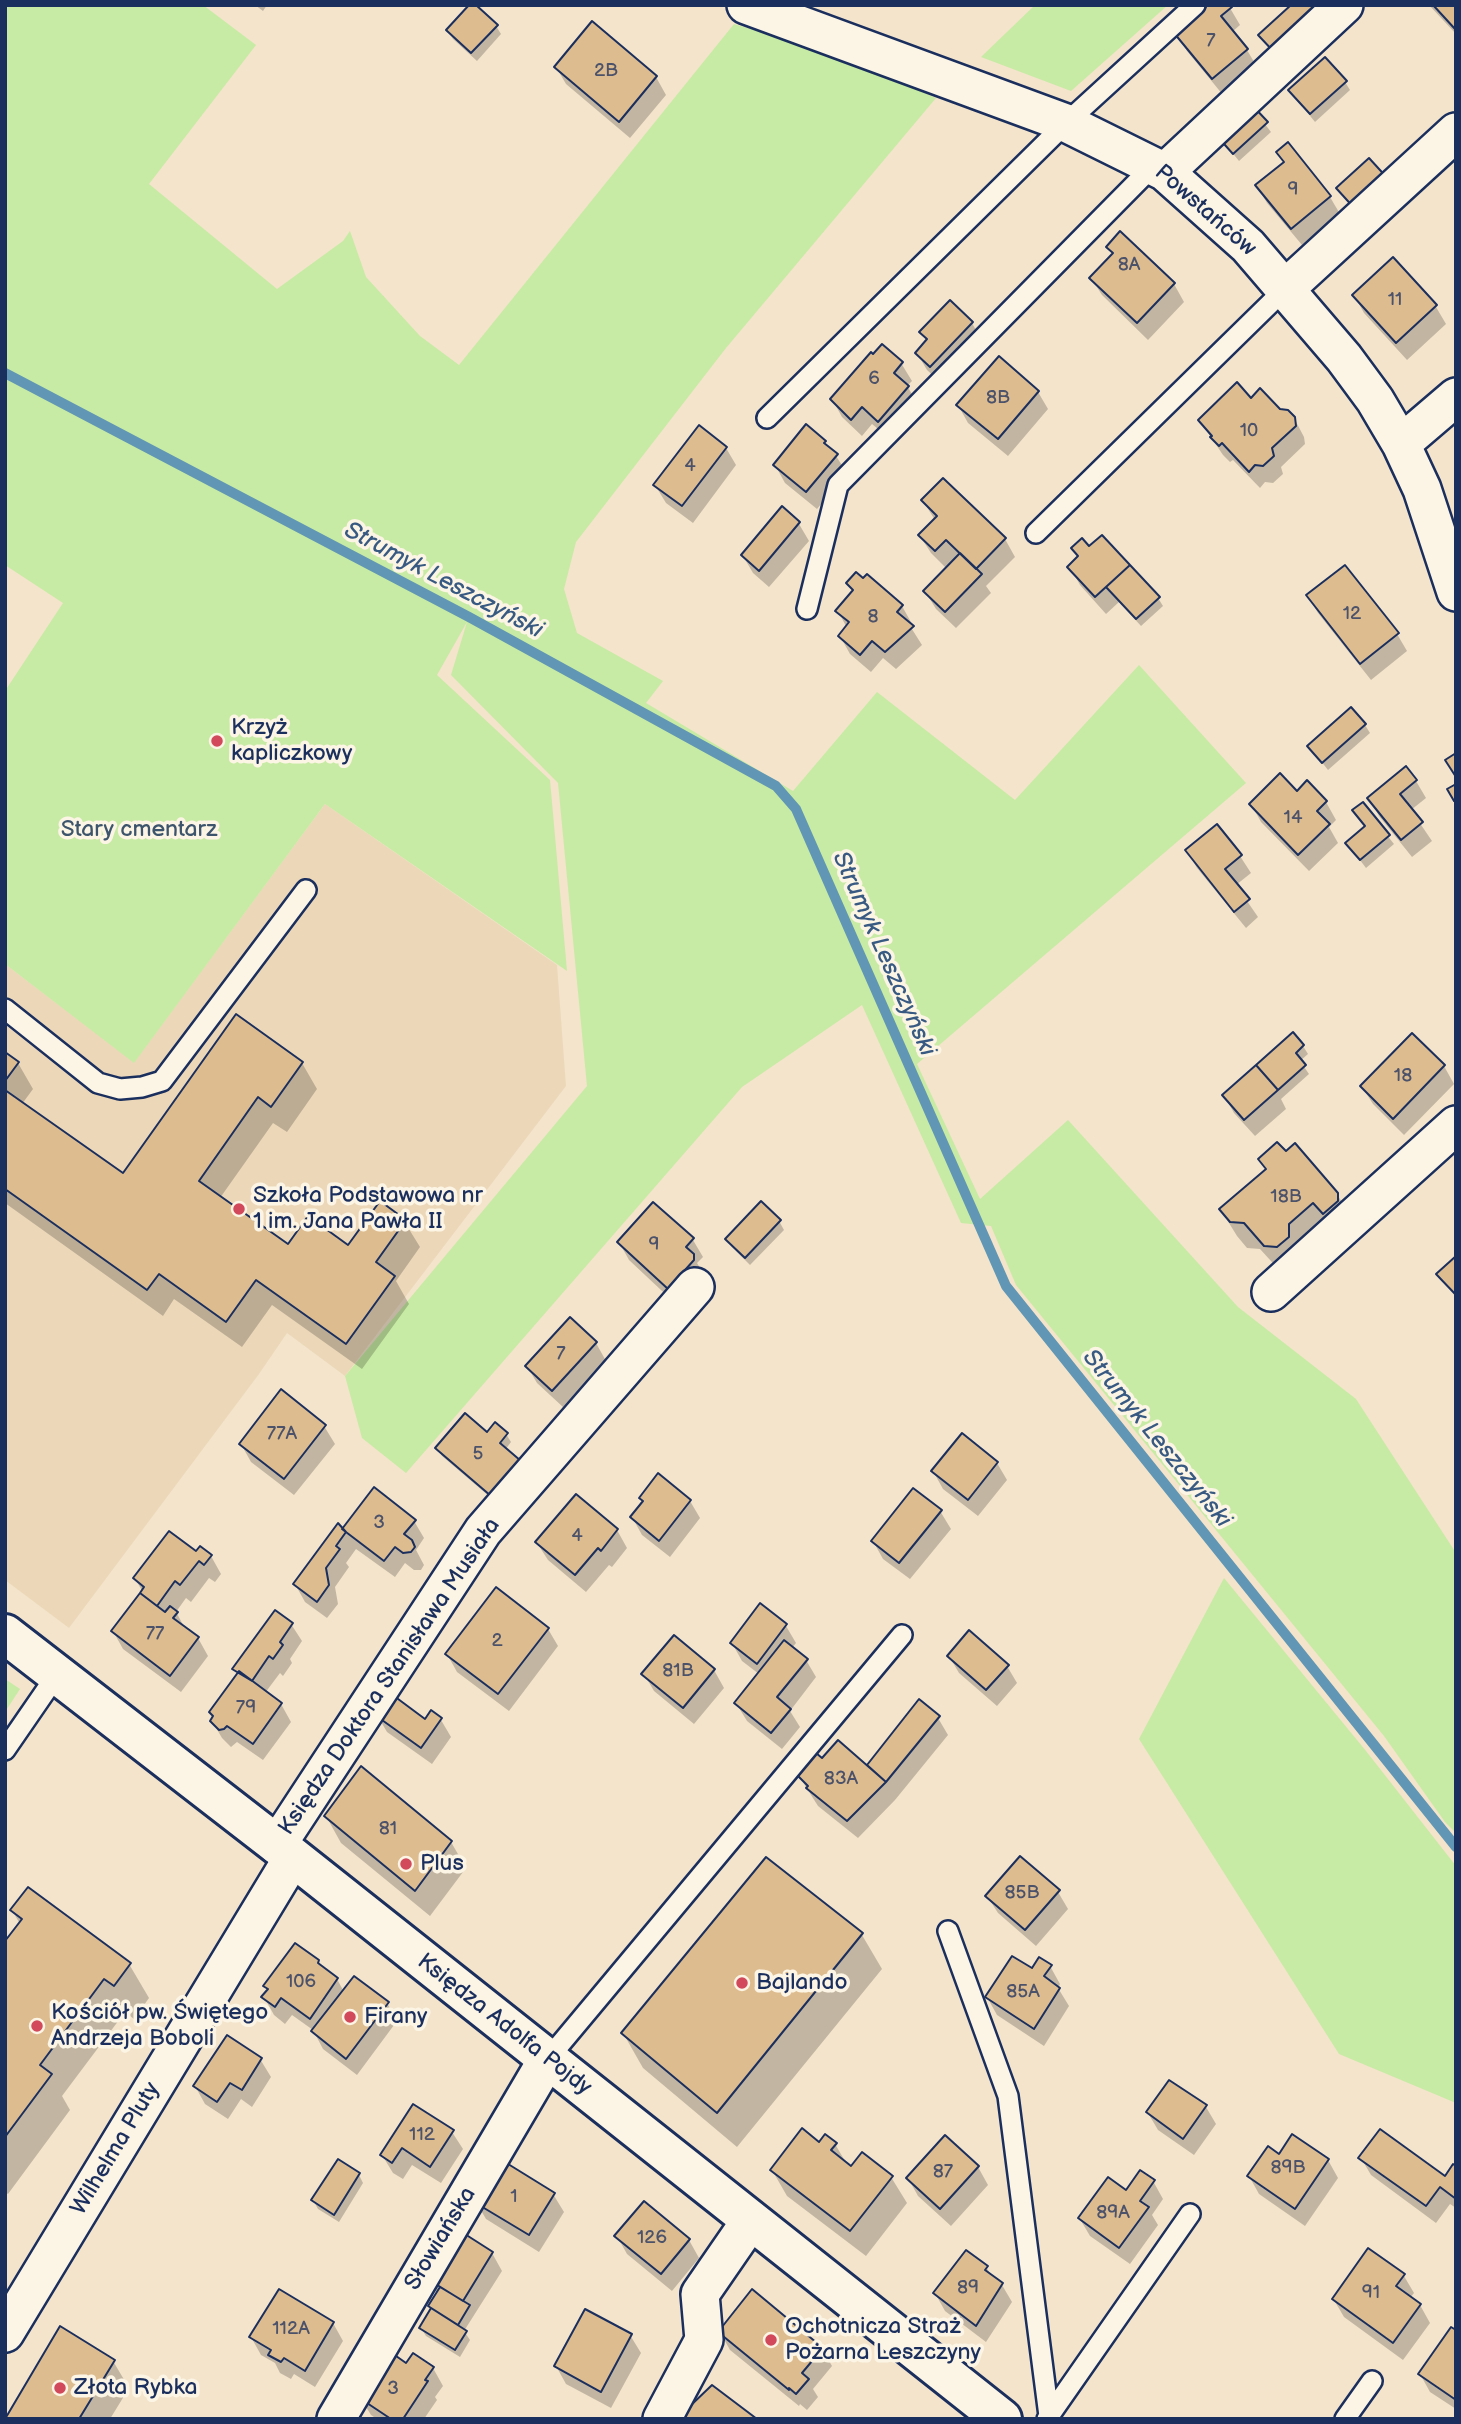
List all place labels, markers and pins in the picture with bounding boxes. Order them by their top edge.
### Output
place label: Krzyż kapliczkowy [231,714,352,768]
marker: Krzyż kapliczkowy [209,733,225,749]
place label: Szkoła Podstawowa nr 1 im. Jana Pawła II [253,1182,483,1236]
marker: Szkoła Podstawowa nr 1 im. Jana Pawła II [231,1201,247,1217]
place label: Plus [420,1850,464,1878]
marker: Plus [398,1856,414,1872]
place label: Bajlando [756,1969,847,1997]
marker: Bajlando [734,1975,750,1991]
place label: Kościół pw. Świętego Andrzeja Boboli [51,1999,268,2053]
place label: Firany [364,2003,427,2031]
marker: Firany [342,2009,358,2025]
marker: Kościół pw. Świętego Andrzeja Boboli [29,2018,45,2034]
place label: Ochotnicza Straż Pożarna Leszczyny [785,2313,981,2367]
marker: Ochotnicza Straż Pożarna Leszczyny [763,2332,779,2348]
place label: Złota Rybka [74,2374,197,2402]
marker: Złota Rybka [52,2380,68,2396]

